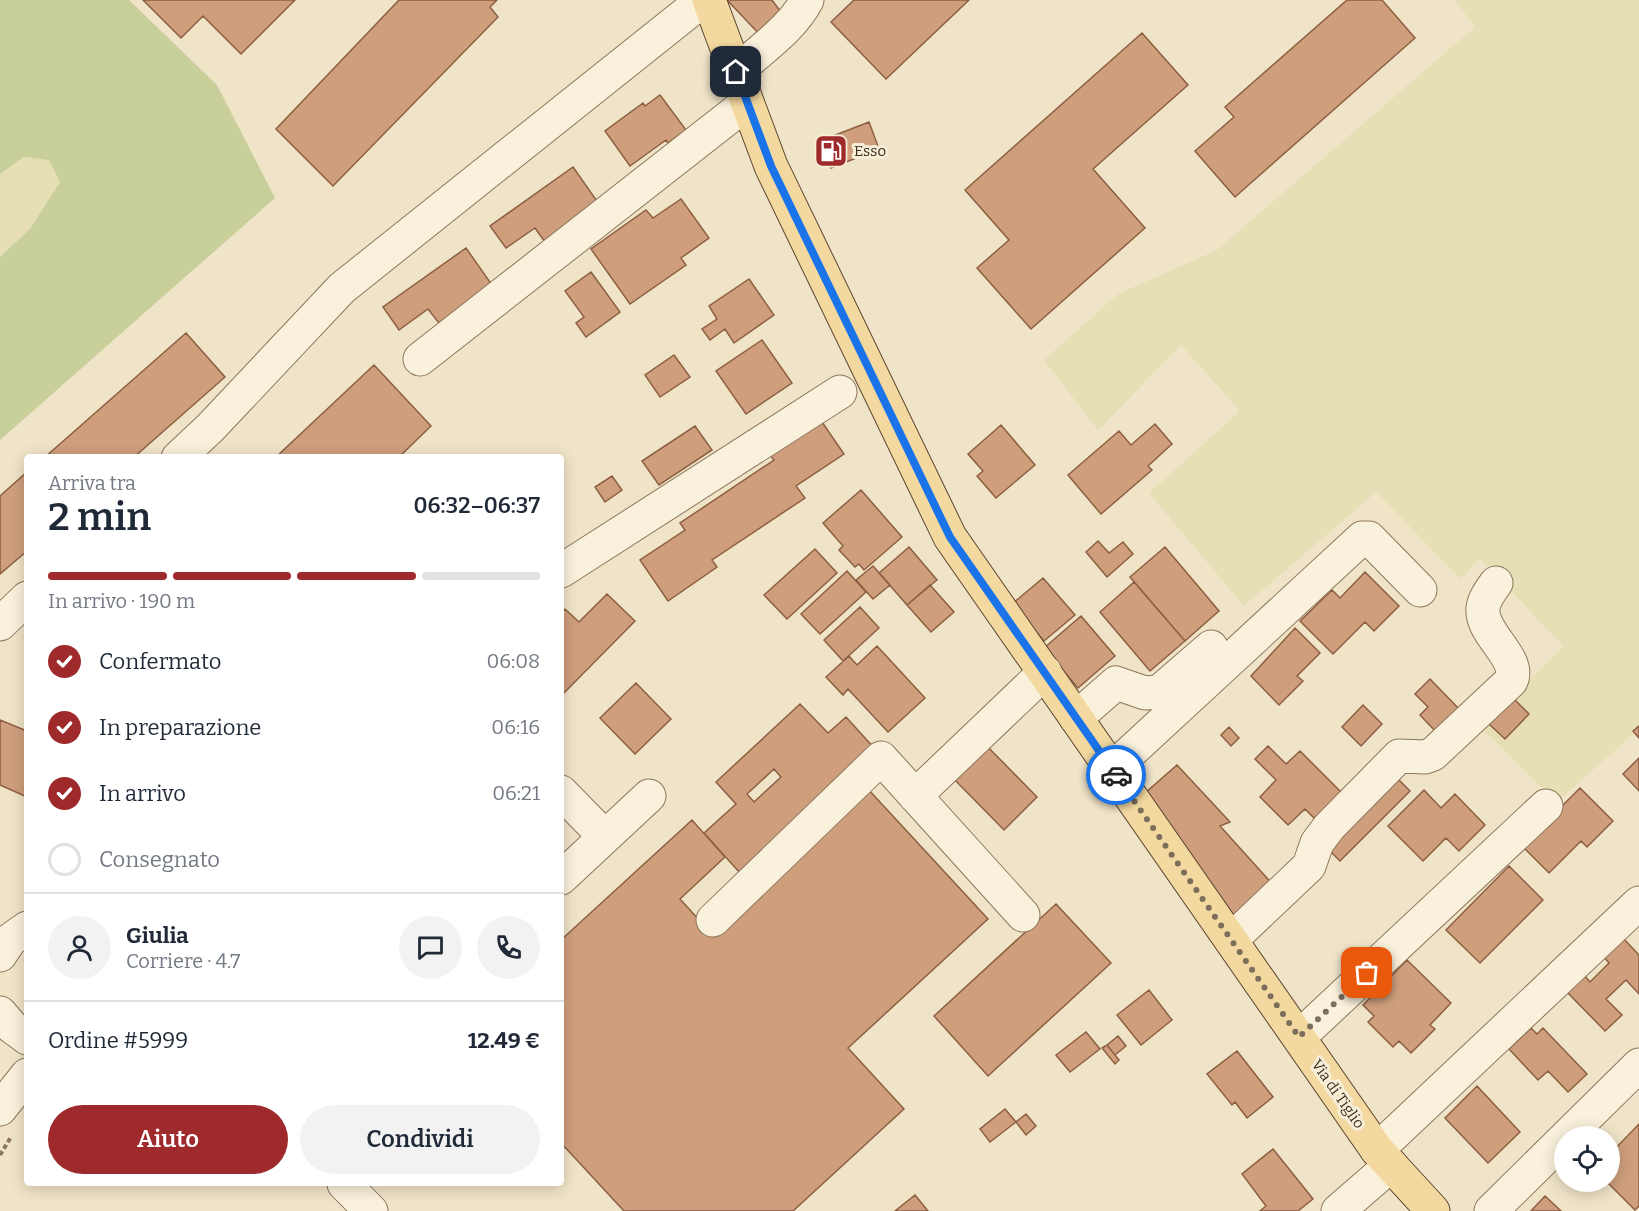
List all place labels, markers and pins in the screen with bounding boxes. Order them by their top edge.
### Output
pin [710,46,761,97]
fuel station icon: Esso [813,133,849,169]
place label: Esso [854,142,886,160]
pin [1341,947,1392,998]

